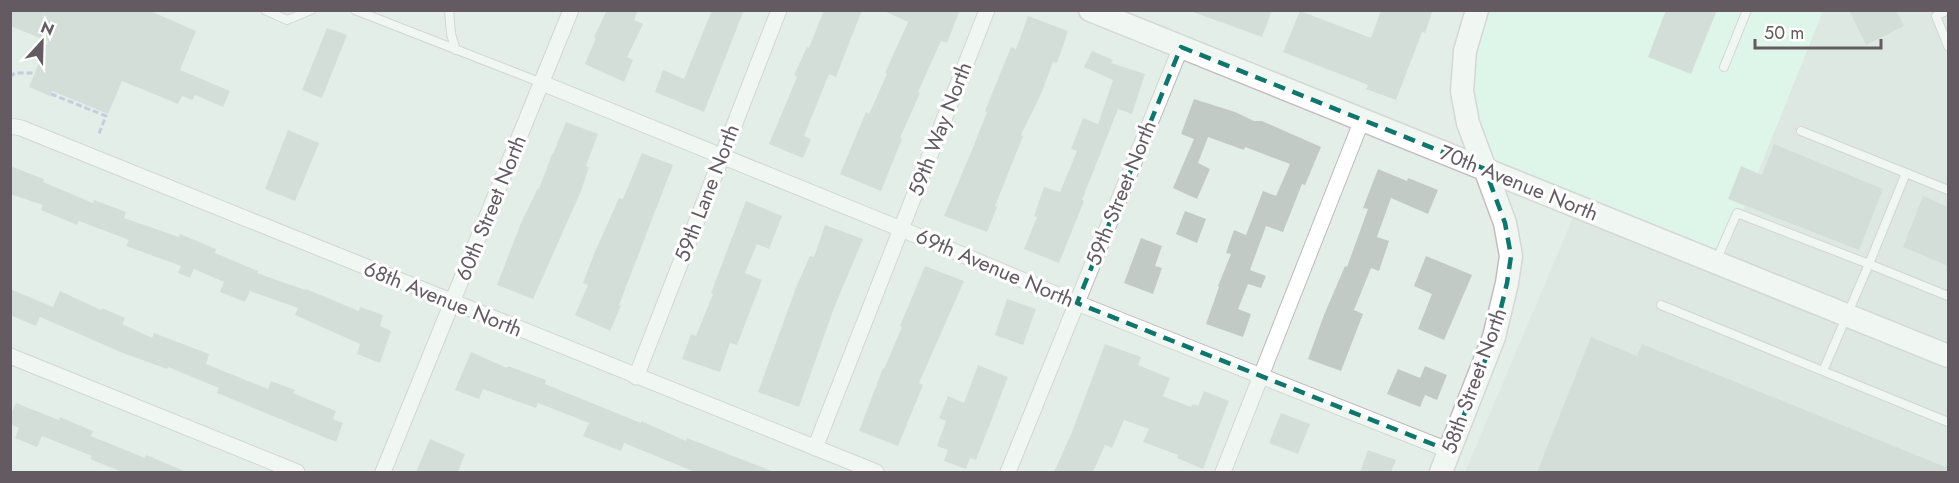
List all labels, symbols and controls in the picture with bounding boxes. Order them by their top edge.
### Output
north arrow [12,12,72,72]
scale bar [1755,12,1881,50]
text: N [37,16,58,42]
text: 50 m [1764,20,1804,46]
street label: 59th Way North [901,58,979,200]
street label: 59th Street North [1078,116,1164,270]
street label: 59th Lane North [667,120,747,266]
street label: 60th Street North [448,131,534,285]
street label: 70th Avenue North [1435,137,1603,229]
street label: 69th Avenue North [911,221,1079,315]
street label: 68th Avenue North [359,254,527,344]
street label: 58th Street North [1434,304,1514,458]

